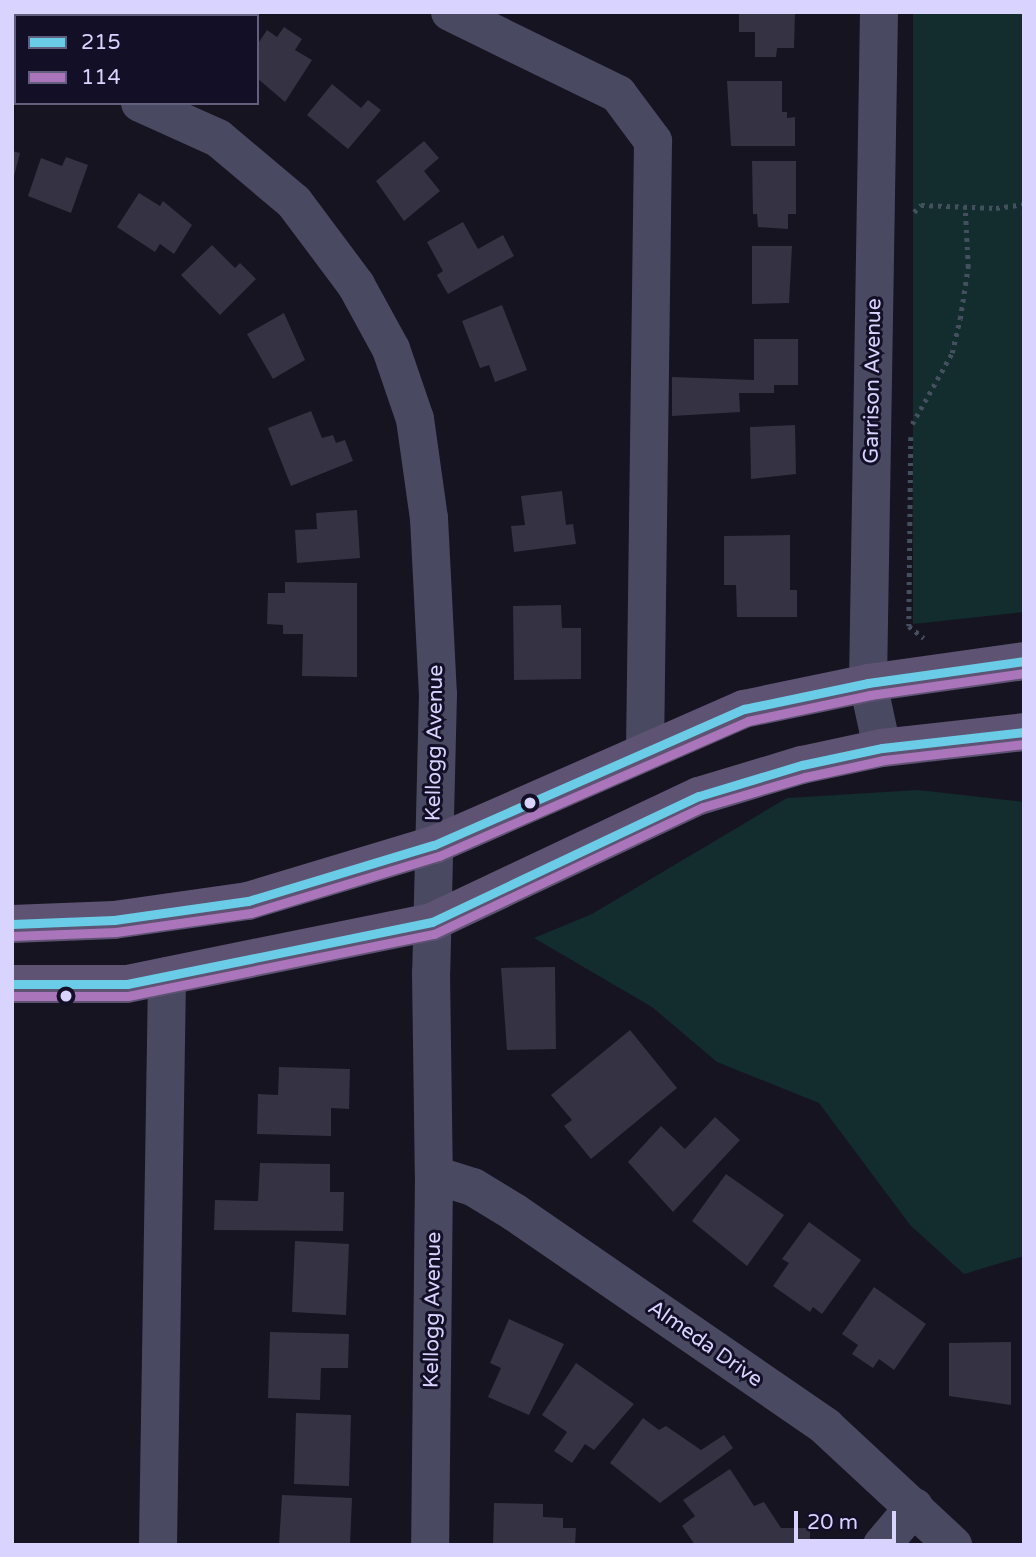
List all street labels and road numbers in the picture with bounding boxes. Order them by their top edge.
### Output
street label: Garrison Avenue [859,298,887,464]
street label: Kellogg Avenue [421,665,449,821]
street label: Kellogg Avenue [419,1232,447,1388]
street label: Almeda Drive [643,1295,767,1393]

